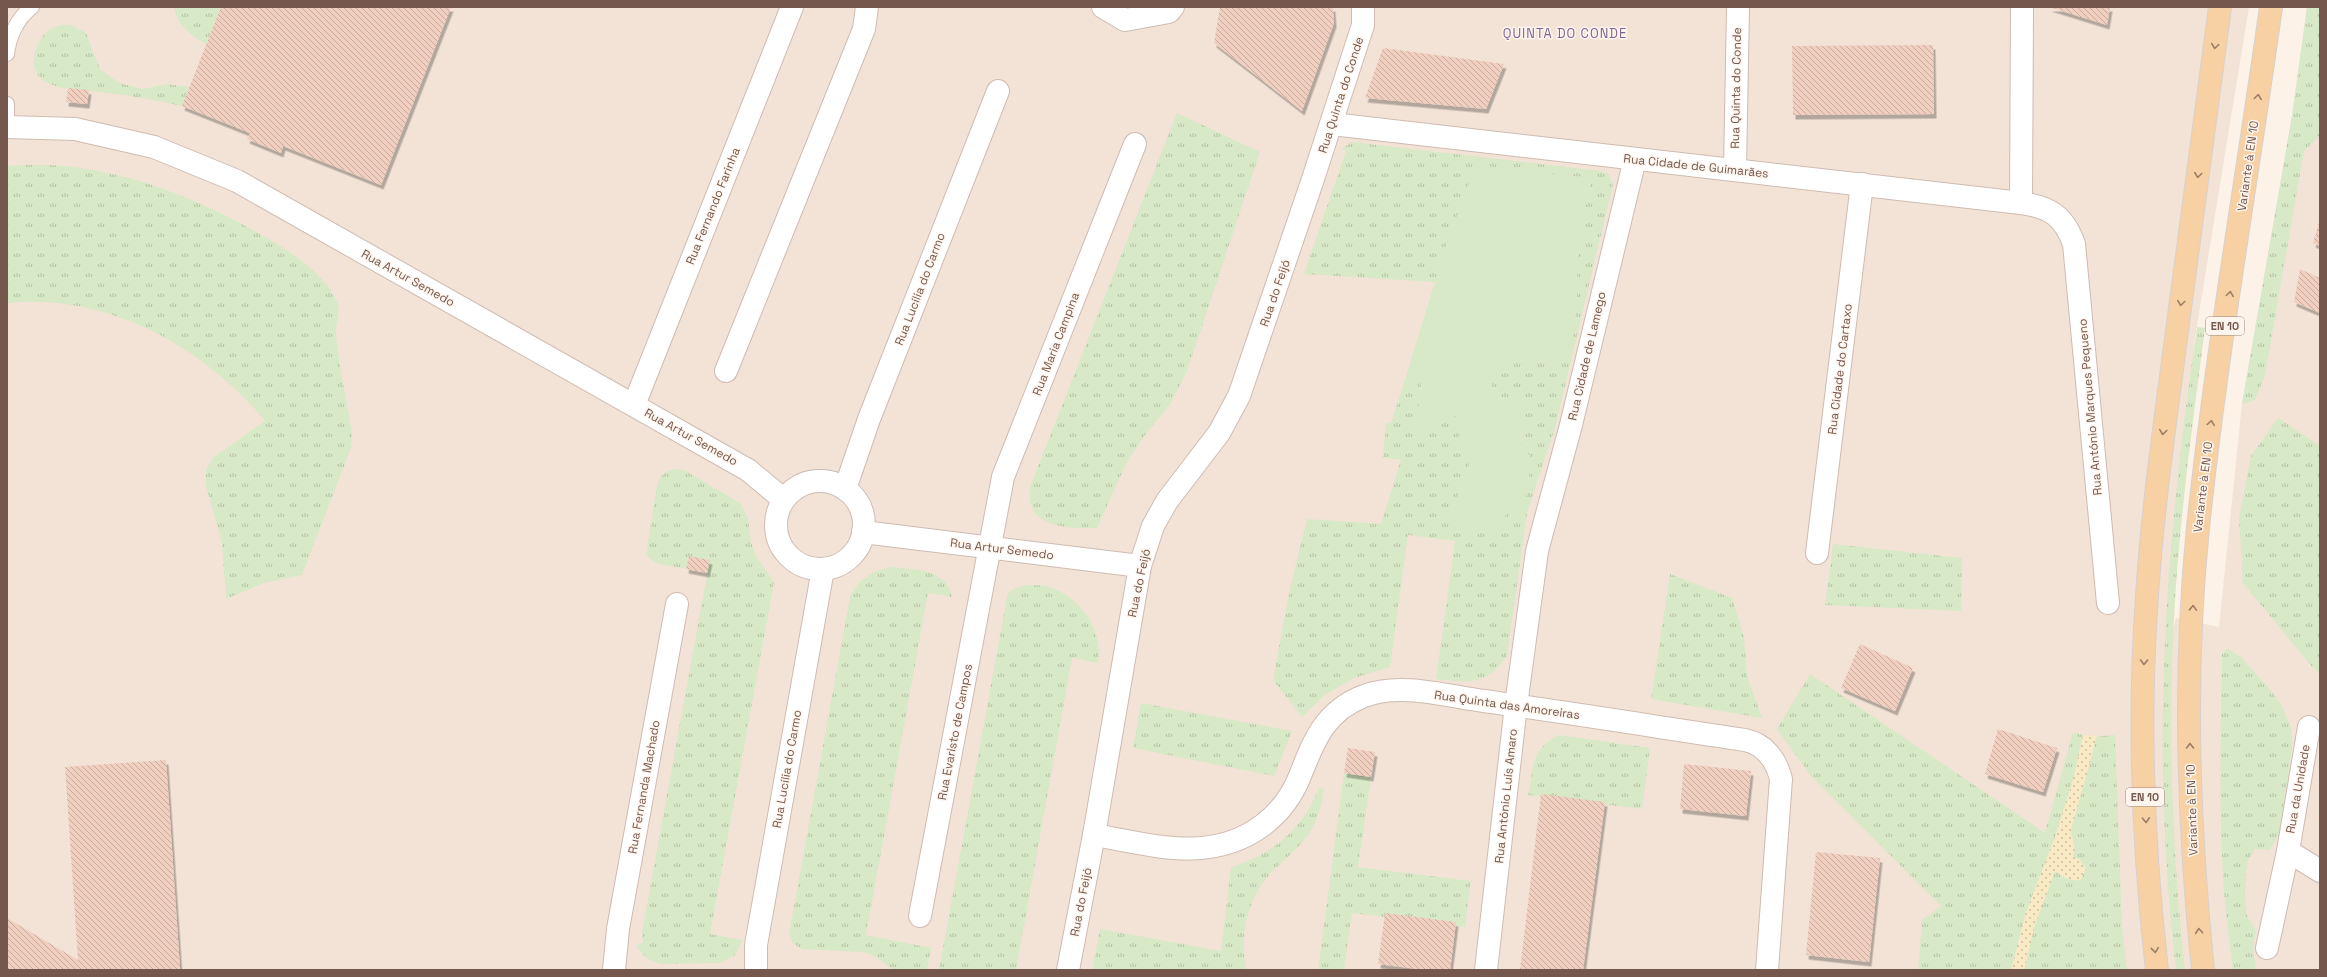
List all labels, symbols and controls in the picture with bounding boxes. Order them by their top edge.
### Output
district label: QUINTA DO CONDE [1503,25,1627,42]
street label: Rua Quinta do Conde [1727,27,1745,149]
street label: Rua Quinta do Conde [1315,35,1367,155]
one-way arrow [2211,43,2220,49]
one-way arrow [2253,93,2262,100]
street label: Variante à EN 10 [2234,120,2262,212]
street label: Rua Fernando Farinha [682,145,744,267]
street label: Rua Cidade de Guimarães [1623,150,1769,182]
one-way arrow [2194,171,2203,178]
street label: Rua Lucília do Carmo [891,230,949,348]
street label: Rua Artur Semedo [358,246,458,310]
street label: Rua do Feijó [1256,257,1294,329]
street label: Rua Maria Campina [1029,290,1083,398]
street label: Rua Cidade de Lamego [1564,290,1610,422]
one-way arrow [2225,291,2234,298]
one-way arrow [2177,300,2186,306]
street label: Rua Cidade do Cartaxo [1824,303,1856,435]
road number: EN 10 [2206,317,2244,335]
street label: Rua António Marques Pequeno [2074,318,2106,496]
street label: Rua Artur Semedo [641,405,741,469]
one-way arrow [2206,420,2215,426]
one-way arrow [2159,429,2168,435]
street label: Variante à EN 10 [2189,441,2217,533]
street label: Rua Artur Semedo [949,535,1055,563]
street label: Rua do Feijó [1124,547,1154,619]
one-way arrow [2189,605,2197,611]
one-way arrow [2140,659,2149,665]
street label: Rua Evaristo de Campos [934,662,976,802]
street label: Rua Quinta das Amoreiras [1433,687,1581,723]
street label: Rua Lucília do Carmo [769,709,805,829]
street label: Rua Fernanda Machado [624,719,664,855]
street label: Rua António Luís Amaro [1491,728,1521,864]
one-way arrow [2186,743,2194,749]
street label: Rua da Unidade [2282,743,2314,835]
street label: Variante à EN 10 [2182,764,2202,856]
road number: EN 10 [2126,788,2164,806]
one-way arrow [2141,817,2150,823]
street label: Rua do Feijó [1066,866,1096,938]
one-way arrow [2195,928,2204,934]
one-way arrow [2150,947,2159,953]

